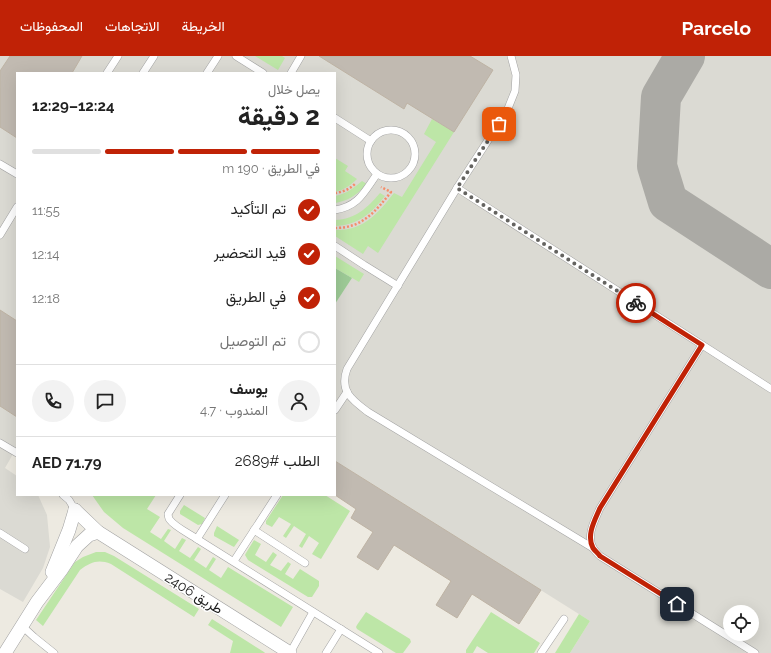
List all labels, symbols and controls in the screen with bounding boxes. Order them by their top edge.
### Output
text: Parcelo [682,17,751,39]
text: المحفوظات [20,18,83,34]
text: الاتجاهات [105,18,159,34]
text: الخريطة [181,18,225,34]
text: يصل خلال [268,82,320,97]
text: 12:24–12:29 [32,97,115,115]
text: 2 دقيقة [238,101,320,131]
pin [482,107,516,141]
icon: bag [488,113,510,135]
text: في الطريق · 190 m [222,161,320,176]
icon: check [298,199,320,221]
text: تم التأكيد [231,200,286,218]
text: 11:55 [32,203,60,218]
icon: check [298,243,320,265]
text: قيد التحضير [214,244,286,262]
text: 12:14 [32,247,59,262]
courier [616,283,656,323]
icon: check [298,287,320,309]
text: في الطريق [226,288,286,306]
text: 12:18 [32,291,60,306]
icon: bike [625,292,647,314]
text: تم التوصيل [220,332,286,350]
button: phone [32,380,74,422]
button: chat [84,380,126,422]
text: يوسف [230,380,268,398]
button: person [278,380,320,422]
text: المندوب · 4.7 [200,403,268,418]
text: الطلب #2689 [235,452,320,470]
text: AED 71.79 [32,454,102,472]
street label: طريق 2406 [162,569,226,618]
pin [660,587,694,621]
icon: home [666,593,688,615]
map controls [723,605,759,641]
button: locate [723,605,759,641]

